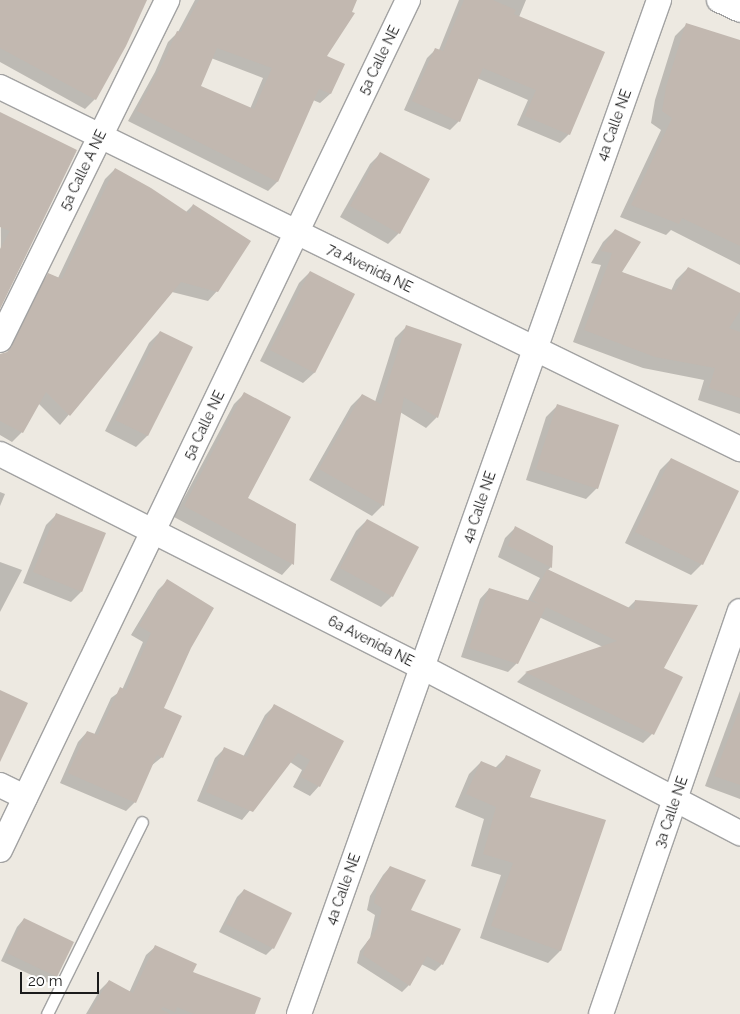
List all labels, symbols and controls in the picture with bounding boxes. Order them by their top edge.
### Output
street label: 5a Calle NE [355,23,403,97]
street label: 4a Calle NE [593,87,635,163]
street label: 5a Calle A NE [56,127,110,213]
street label: 7a Avenida NE [324,240,416,296]
street label: 5a Calle NE [180,388,228,462]
street label: 4a Calle NE [459,469,499,545]
street label: 6a Avenida NE [325,612,417,670]
street label: 3a Calle NE [651,774,691,850]
street label: 4a Calle NE [322,851,364,927]
scale bar [22,962,101,994]
text: 20 m [28,972,63,990]

